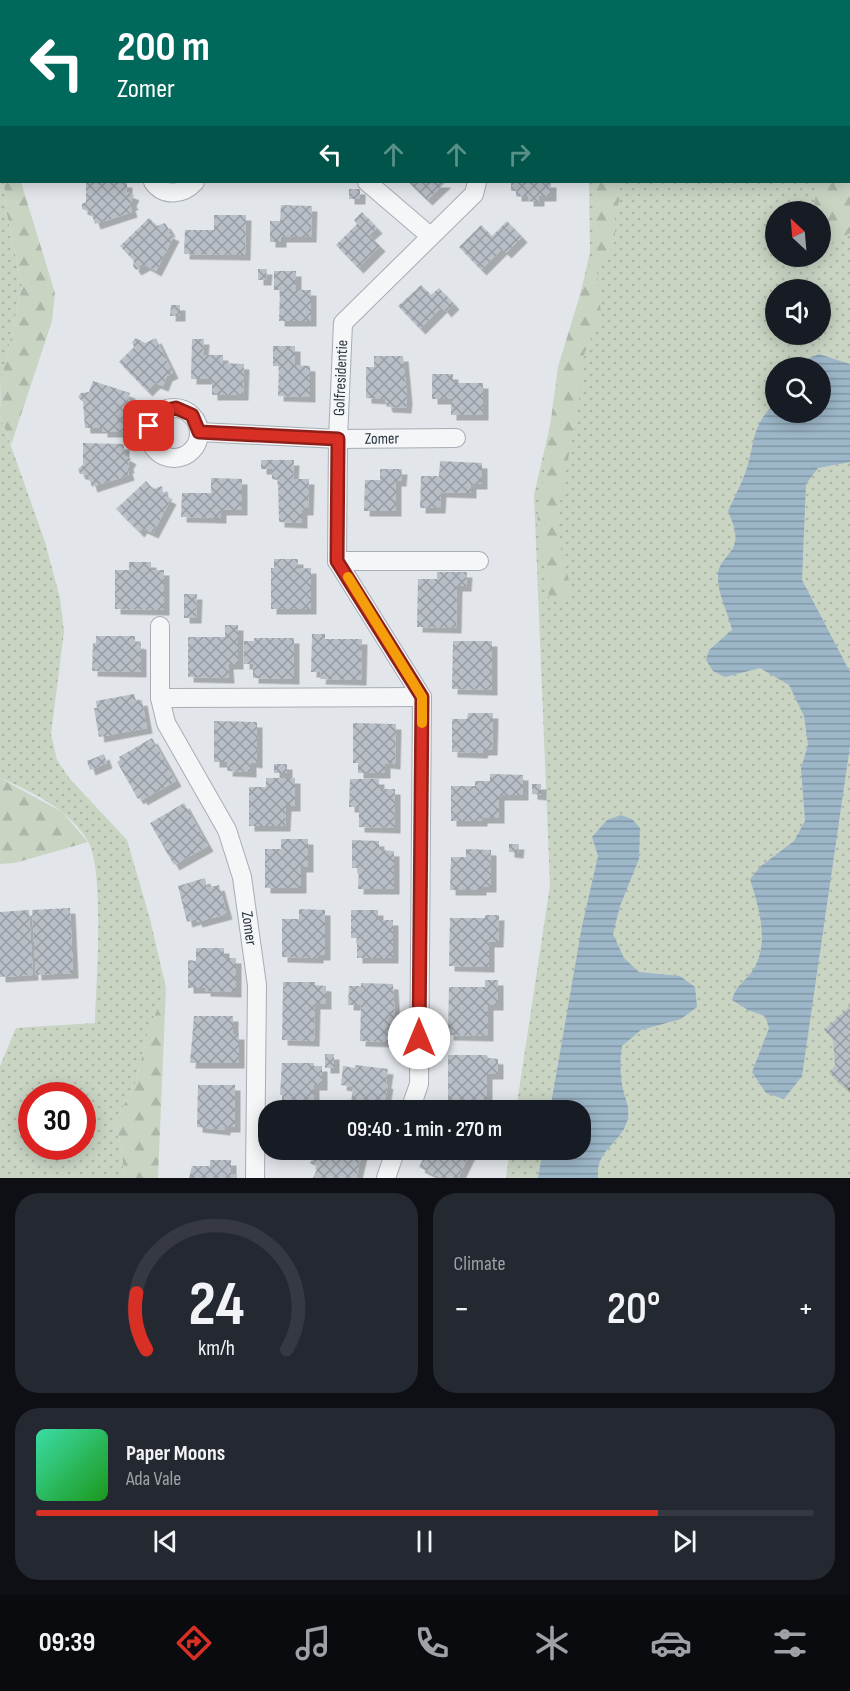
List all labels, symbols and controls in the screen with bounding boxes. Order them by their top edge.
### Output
text: 200 m [117,22,210,73]
icon: left [18,24,96,102]
text: Zomer [117,73,175,105]
icon: left [314,138,347,171]
icon: ahead [377,138,410,171]
icon: ahead [440,138,473,171]
icon: right [503,138,536,171]
north arrow [765,201,831,267]
map controls [765,201,831,423]
button: sound [765,279,831,345]
street label: Golfresidentie [329,339,352,416]
button: search [765,357,831,423]
pin [123,400,174,451]
icon: arrive [132,409,165,442]
street label: Zomer [365,429,399,448]
street label: Zomer [237,910,261,947]
position arrow [387,1006,451,1070]
speed limit sign: 30 [18,1082,96,1160]
text: 09:40 · 1 min · 270 m [347,1116,502,1143]
text: Climate [454,1252,506,1276]
text: 24 [188,1268,244,1343]
text: 20° [607,1282,661,1337]
text: − [454,1289,470,1329]
text: + [798,1289,814,1329]
text: km/h [198,1336,235,1361]
text: Paper Moons [126,1440,225,1467]
text: Ada Vale [126,1467,181,1491]
icon: previous [149,1525,182,1558]
icon: pause [408,1525,441,1558]
icon: next [668,1525,701,1558]
icon: directions [173,1622,215,1664]
icon: music [292,1622,334,1664]
icon: phone [411,1622,453,1664]
icon: climate [531,1622,573,1664]
icon: car [650,1622,692,1664]
icon: filters [769,1622,811,1664]
text: 09:39 [39,1627,95,1659]

